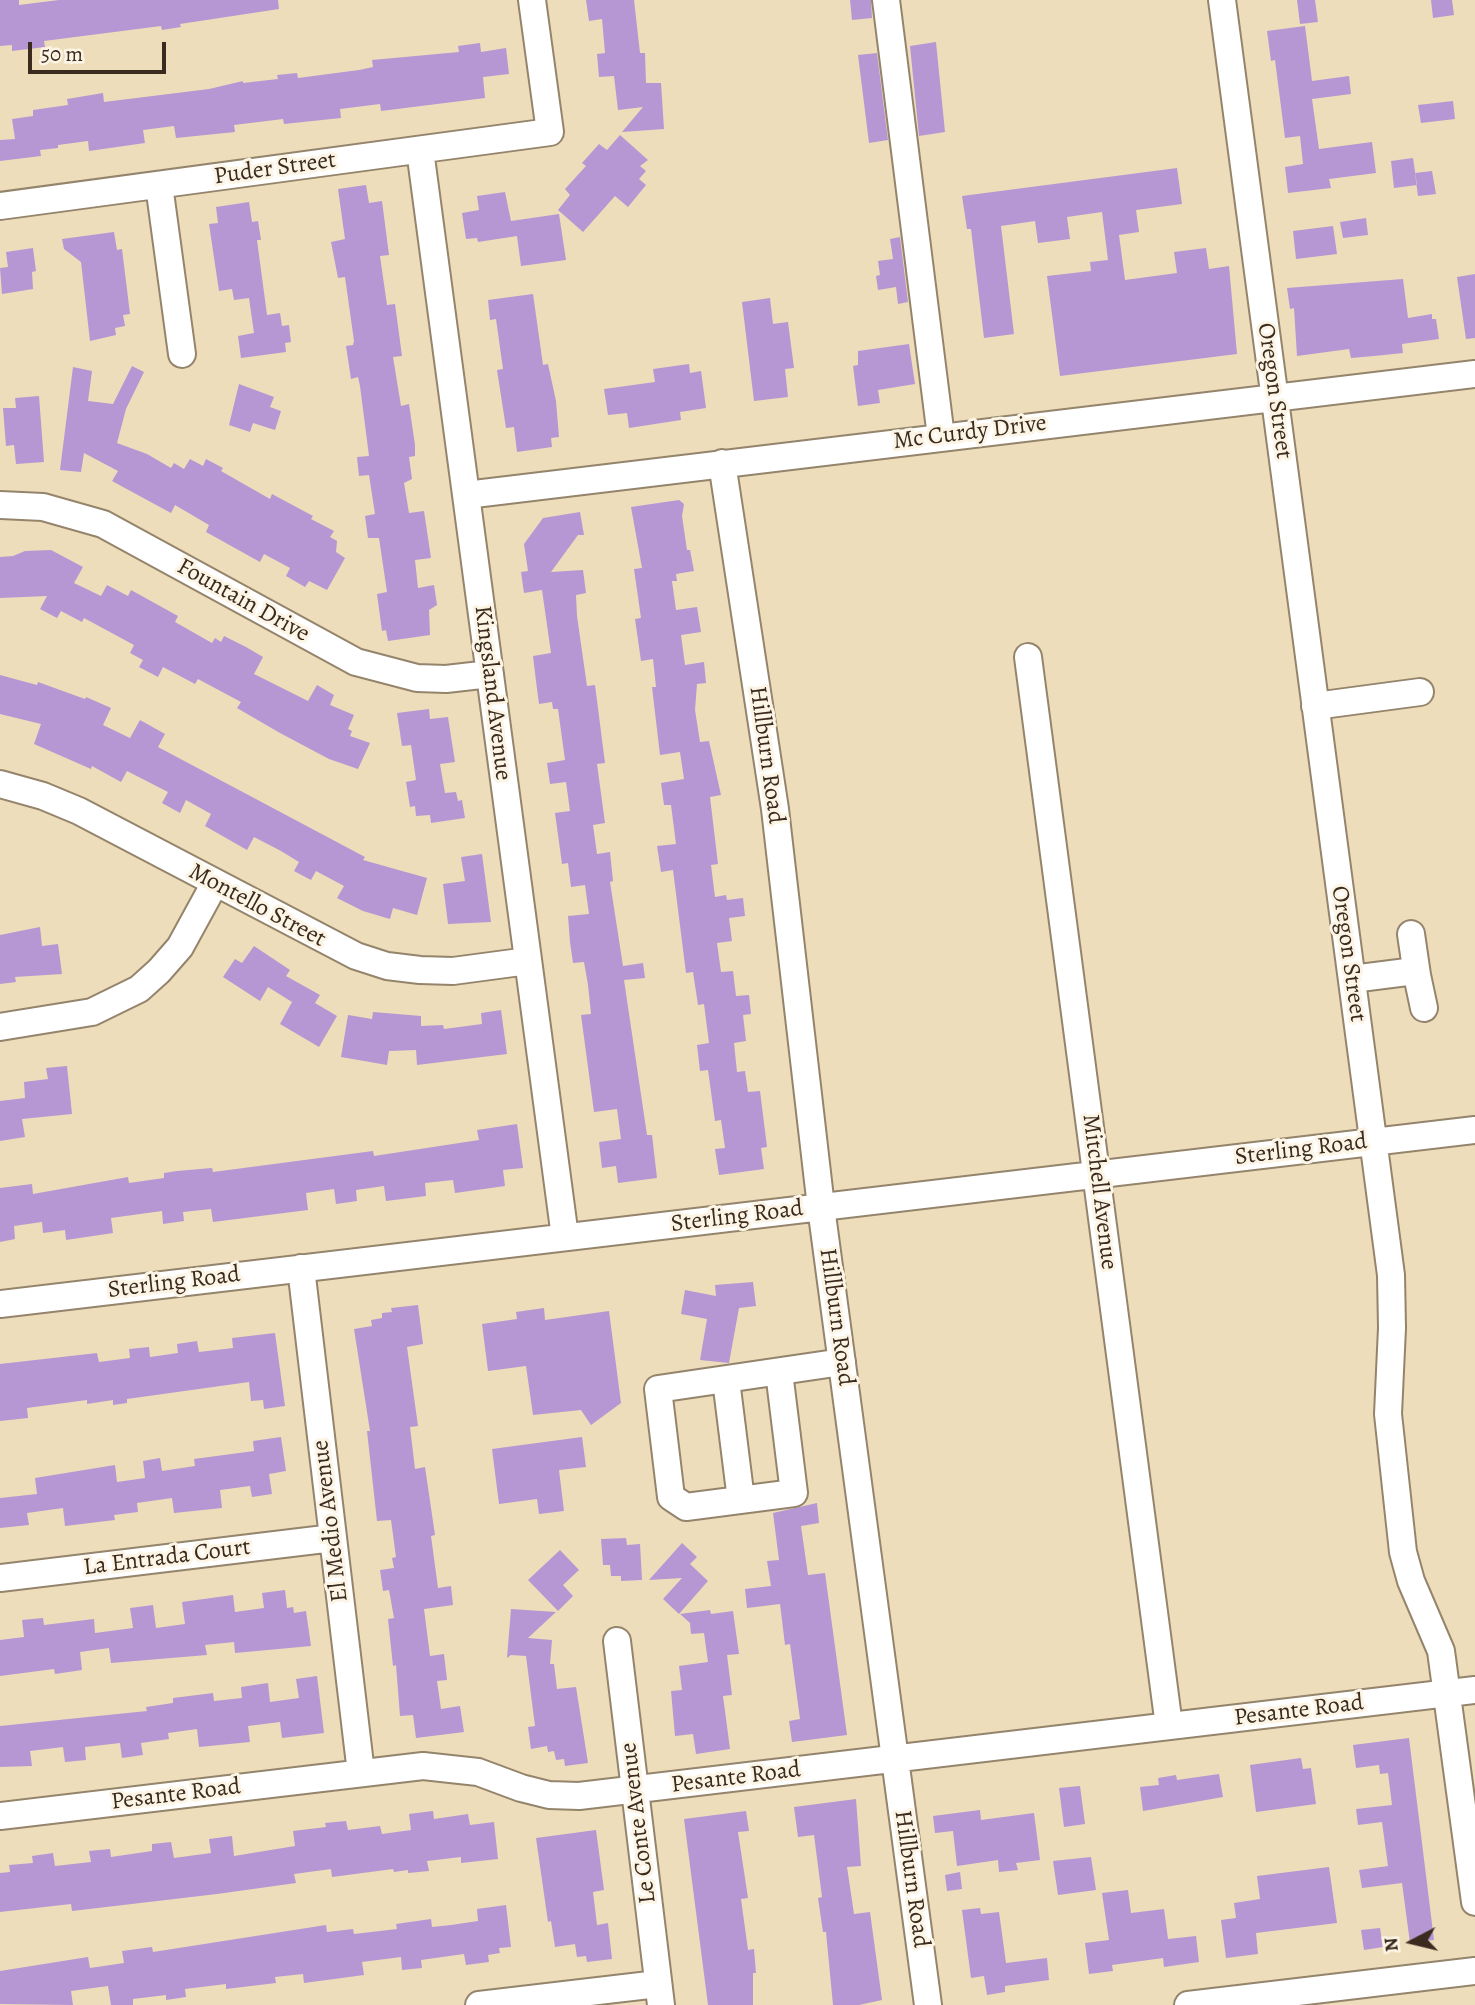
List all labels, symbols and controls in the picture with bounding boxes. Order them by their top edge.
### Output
scale bar [32,28,170,72]
text: 50 m [41,40,83,68]
street label: Puder Street [212,146,338,192]
street label: Oregon Street [1250,321,1298,461]
street label: Mc Curdy Drive [892,409,1048,457]
street label: Fountain Drive [172,553,314,649]
street label: Kingsland Avenue [467,604,517,782]
street label: Hillburn Road [742,684,790,826]
street label: Montello Street [184,858,330,954]
street label: Oregon Street [1324,884,1372,1024]
street label: Mitchell Avenue [1075,1113,1123,1271]
street label: Sterling Road [1233,1128,1369,1172]
street label: Sterling Road [669,1195,805,1239]
street label: Hillburn Road [812,1246,860,1388]
street label: Sterling Road [106,1261,242,1305]
street label: El Medio Avenue [307,1438,355,1604]
street label: La Entrada Court [82,1533,252,1583]
street label: Pesante Road [1233,1689,1365,1733]
street label: Le Conte Avenue [615,1741,663,1905]
street label: Pesante Road [670,1756,802,1800]
street label: Pesante Road [110,1773,242,1817]
street label: Hillburn Road [887,1808,935,1950]
north arrow [1377,1907,1447,1977]
text: N [1377,1936,1405,1953]

